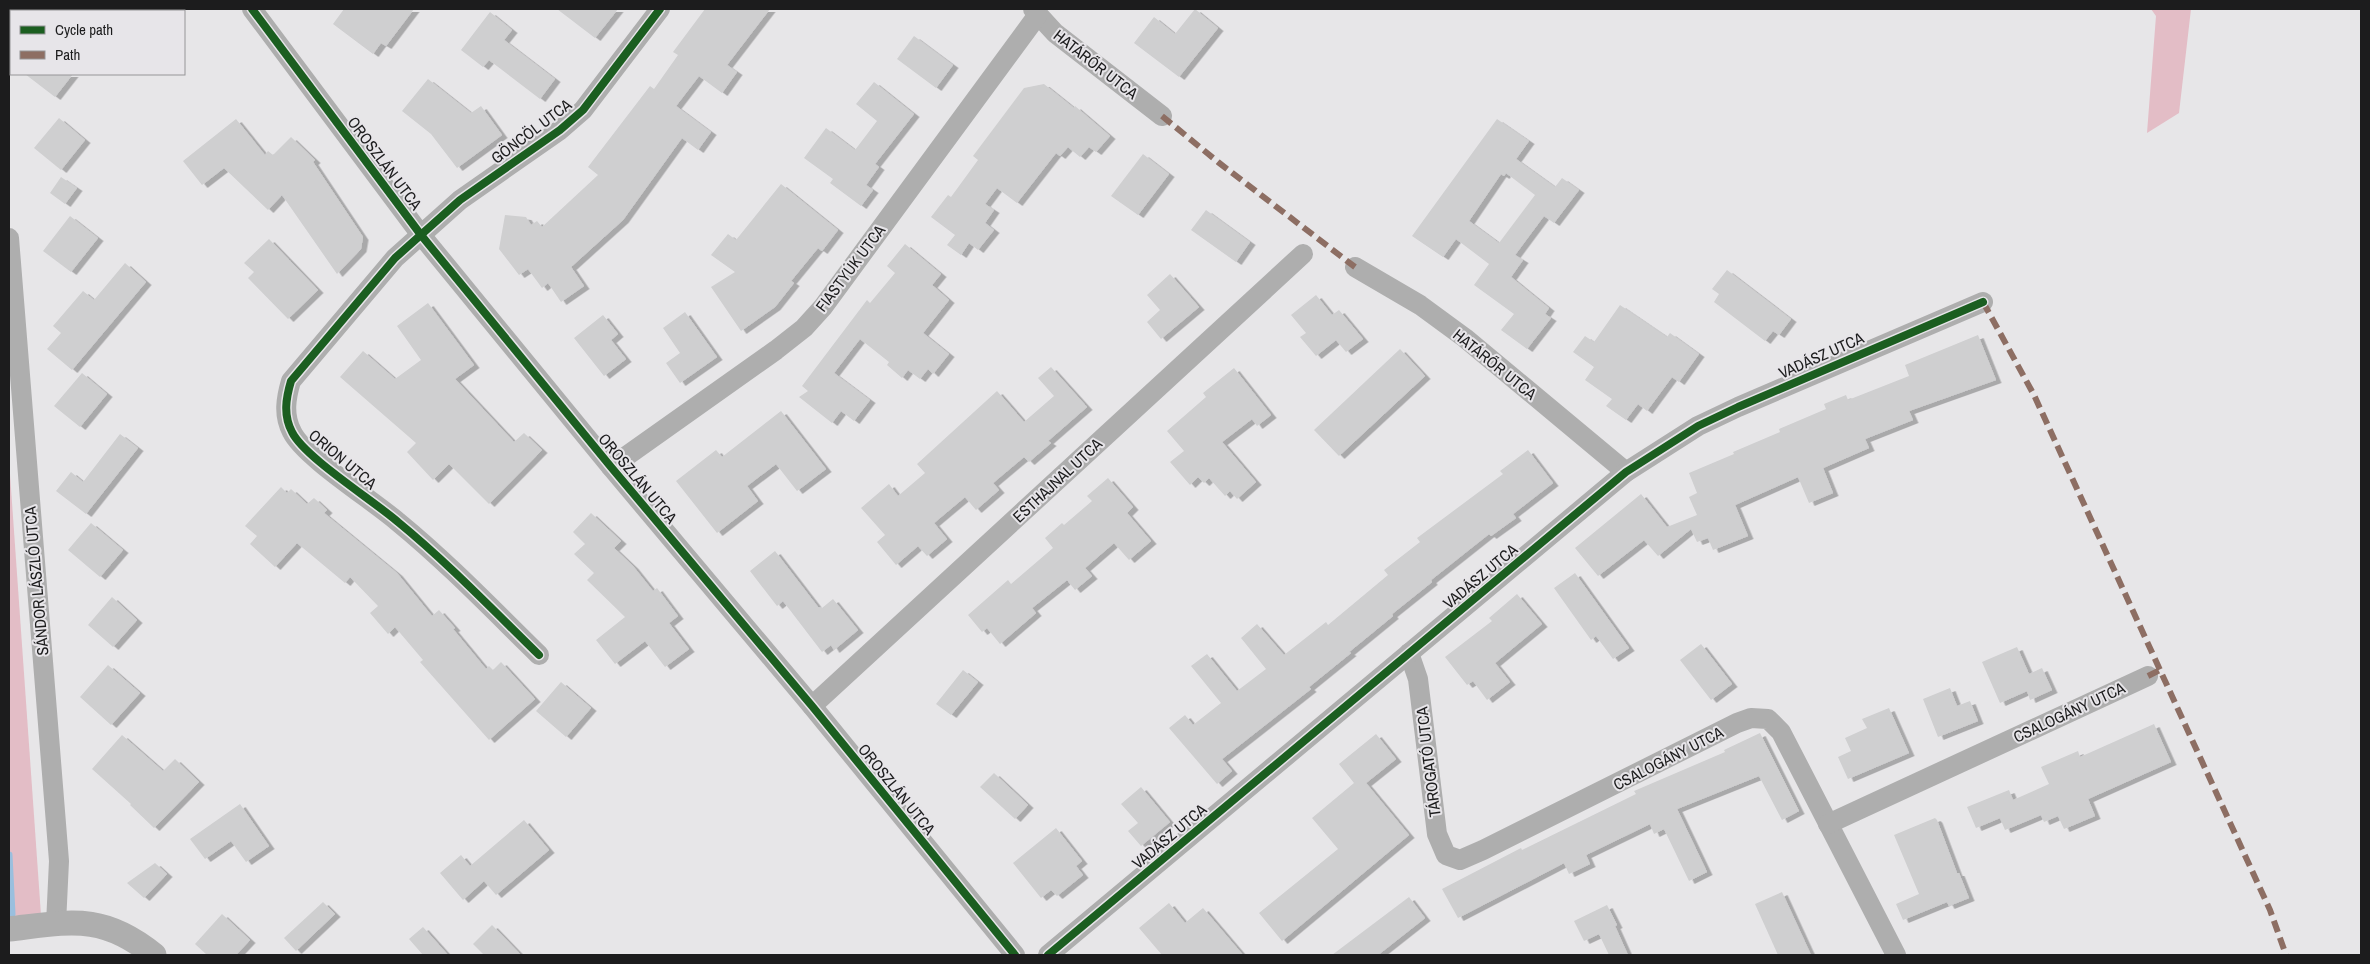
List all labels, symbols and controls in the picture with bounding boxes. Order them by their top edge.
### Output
legend [10,10,185,75]
text: Cycle path [55,19,113,40]
street label: HATÁRŐR UTCA [1049,24,1143,104]
text: Path [55,44,80,65]
street label: GÖNCÖL UTCA [486,93,576,169]
street label: OROSZLÁN UTCA [343,112,427,214]
street label: FIASTYÚK UTCA [810,220,890,316]
street label: HATÁRŐR UTCA [1449,323,1542,405]
street label: VADÁSZ UTCA [1775,326,1867,384]
street label: ORION UTCA [304,424,382,494]
street label: OROSZLÁN UTCA [594,428,682,528]
street label: ESTHAJNAL UTCA [1008,433,1107,527]
street label: SÁNDOR LÁSZLÓ UTCA [19,505,53,656]
street label: VADÁSZ UTCA [1438,538,1522,614]
street label: CSALOGÁNY UTCA [2010,676,2129,747]
street label: TÁROGATÓ UTCA [1410,705,1446,818]
street label: CSALOGÁNY UTCA [1609,721,1727,795]
street label: OROSZLÁN UTCA [853,739,941,839]
street label: VADÁSZ UTCA [1127,798,1211,874]

